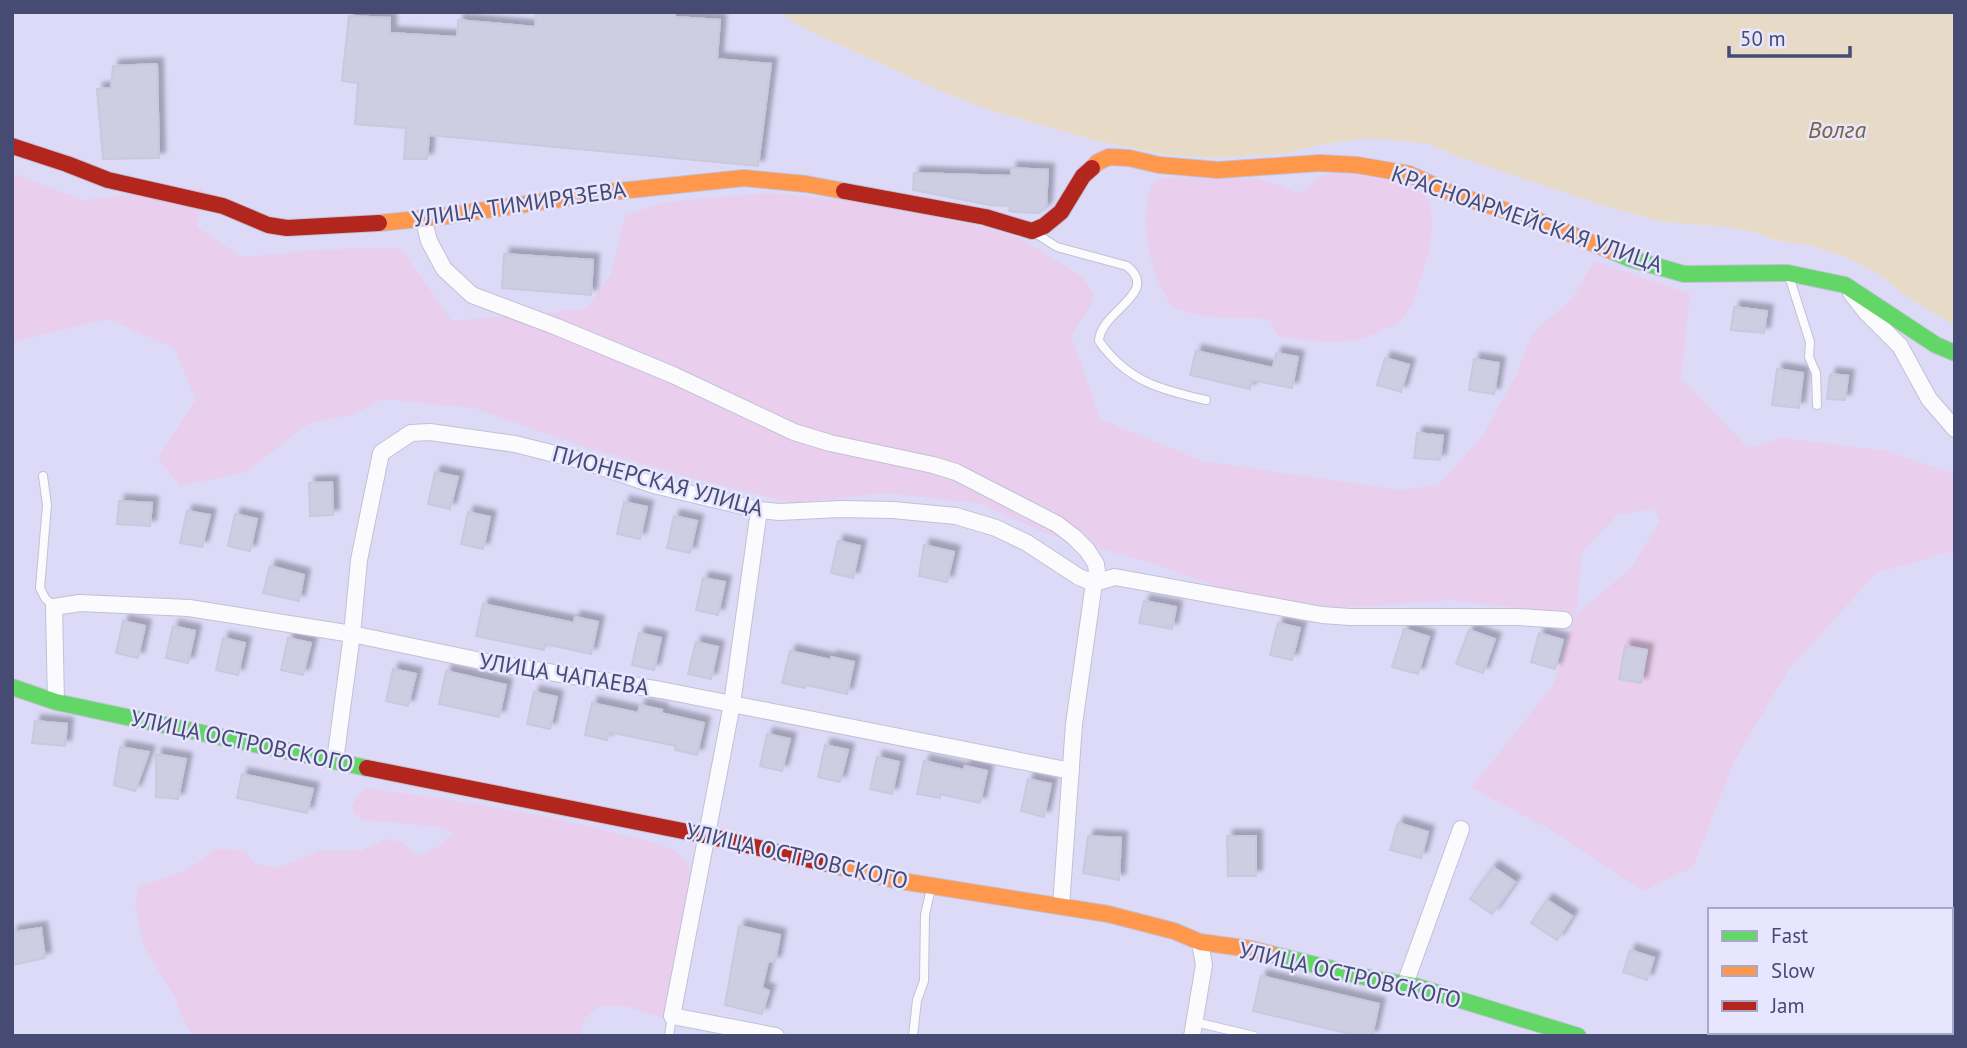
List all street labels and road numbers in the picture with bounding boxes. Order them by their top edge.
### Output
street label: КРАСНОАРМЕЙСКАЯ УЛИЦА [1388,158,1667,279]
street label: УЛИЦА ТИМИРЯЗЕВА [410,174,628,233]
street label: ПИОНЕРСКАЯ УЛИЦА [549,438,767,523]
street label: УЛИЦА ЧАПАЕВА [477,646,652,701]
street label: УЛИЦА ОСТРОВСКОГО [128,703,356,778]
street label: УЛИЦА ОСТРОВСКОГО [683,816,911,895]
street label: УЛИЦА ОСТРОВСКОГО [1236,935,1464,1014]

